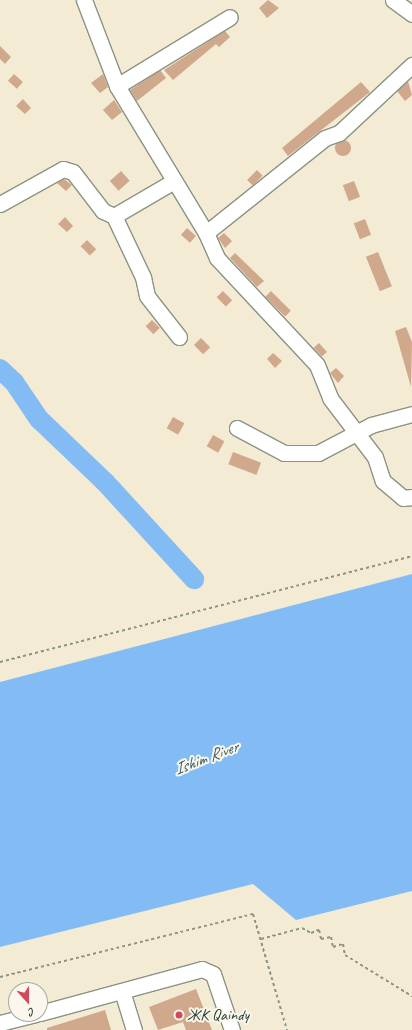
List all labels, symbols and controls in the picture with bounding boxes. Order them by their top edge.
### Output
water label: Ishim River [171,737,241,779]
north arrow [8,982,48,1022]
text: С [27,1005,37,1020]
place label: ЖК Qaindy [187,1005,249,1025]
marker: ЖК Qaindy [174,1010,184,1020]

